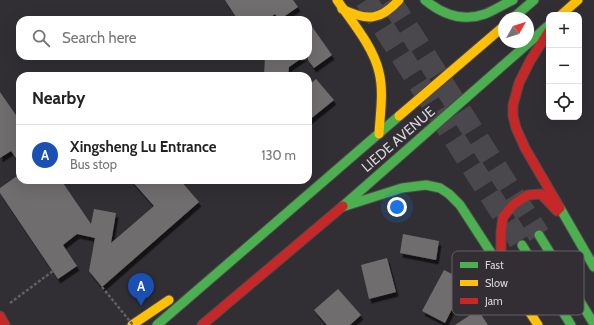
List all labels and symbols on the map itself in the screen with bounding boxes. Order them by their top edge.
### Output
north arrow [498,12,534,48]
street label: LIEDE AVENUE [358,102,439,176]
your location [387,197,407,217]
legend [452,251,584,315]
text: Fast [485,258,504,272]
pin: A [128,273,154,306]
text: Slow [485,276,508,290]
text: Jam [484,294,503,308]

